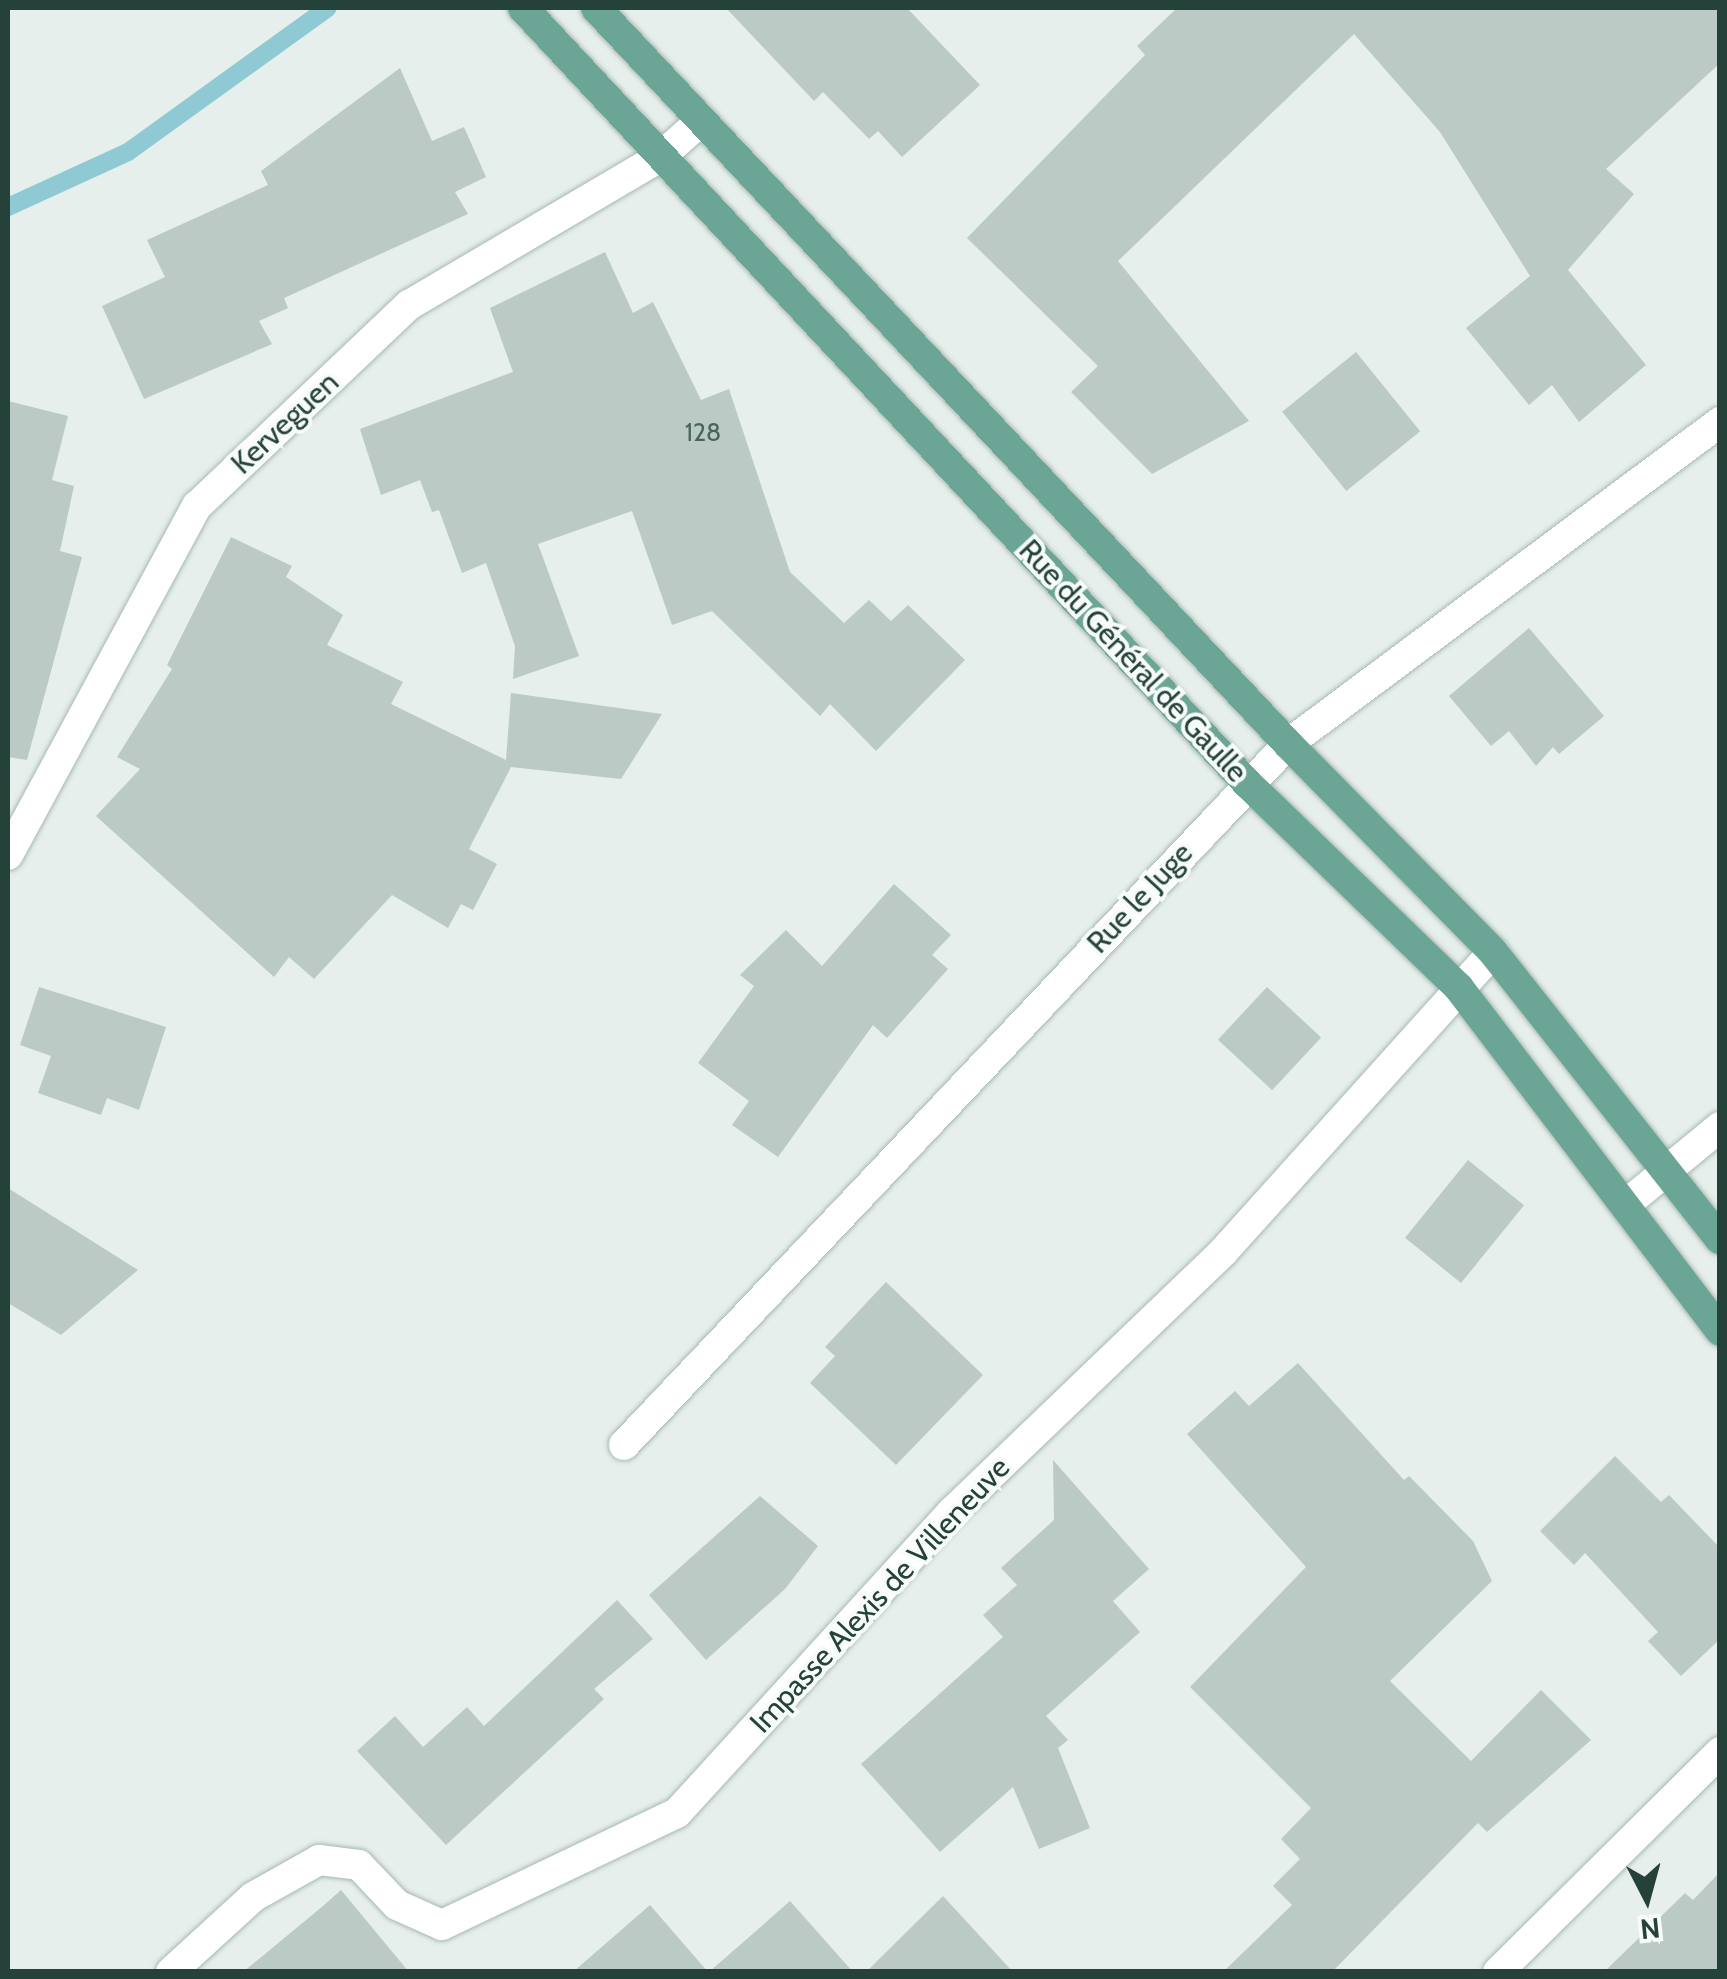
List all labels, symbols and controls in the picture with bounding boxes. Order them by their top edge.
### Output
street label: Kerveguen [224,364,346,482]
house number: 128 [685,417,721,447]
street label: Rue du Général de Gaulle [1011,532,1255,790]
street label: Rue le Juge [1080,835,1200,961]
street label: Impasse Alexis de Villeneuve [743,1450,1017,1740]
north arrow [1597,1849,1697,1949]
text: N [1639,1911,1662,1947]

